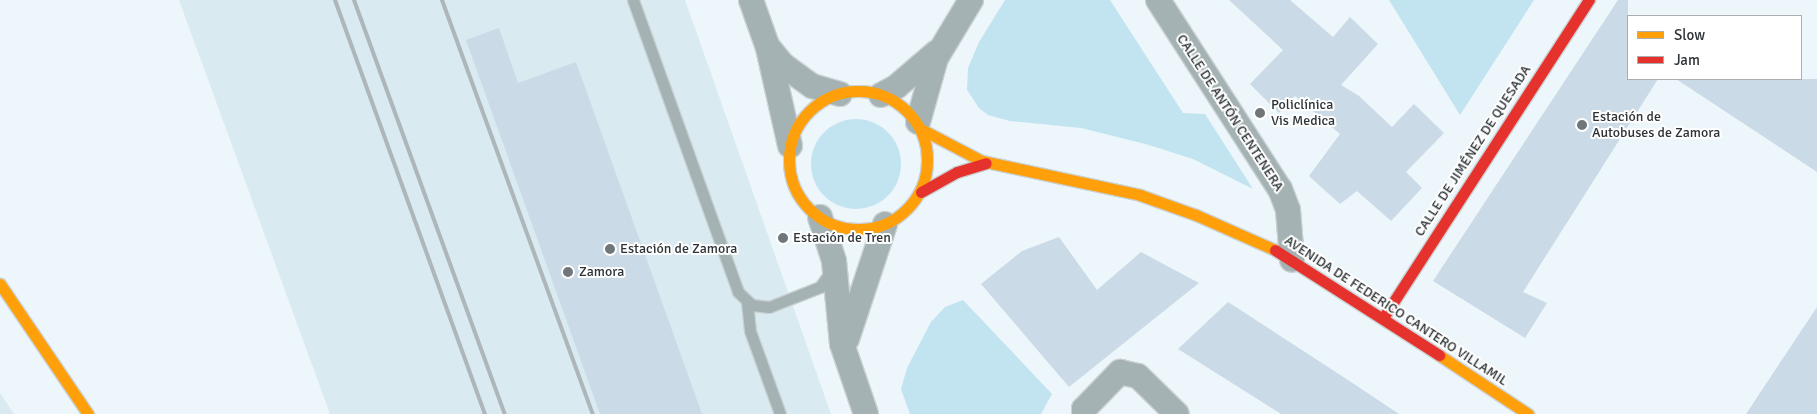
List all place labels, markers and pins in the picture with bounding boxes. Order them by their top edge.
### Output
place label: Policlínica Vis Medica [1271,97,1335,130]
marker: Policlínica Vis Medica [1253,106,1267,120]
place label: Estación de Autobuses de Zamora [1592,109,1720,142]
marker: Estación de Autobuses de Zamora [1576,119,1588,131]
place label: Estación de Tren [793,230,891,246]
marker: Estación de Tren [777,232,789,244]
place label: Estación de Zamora [620,241,737,257]
marker: Estación de Zamora [604,243,616,255]
place label: Zamora [579,264,624,280]
marker: Zamora [561,265,575,279]

